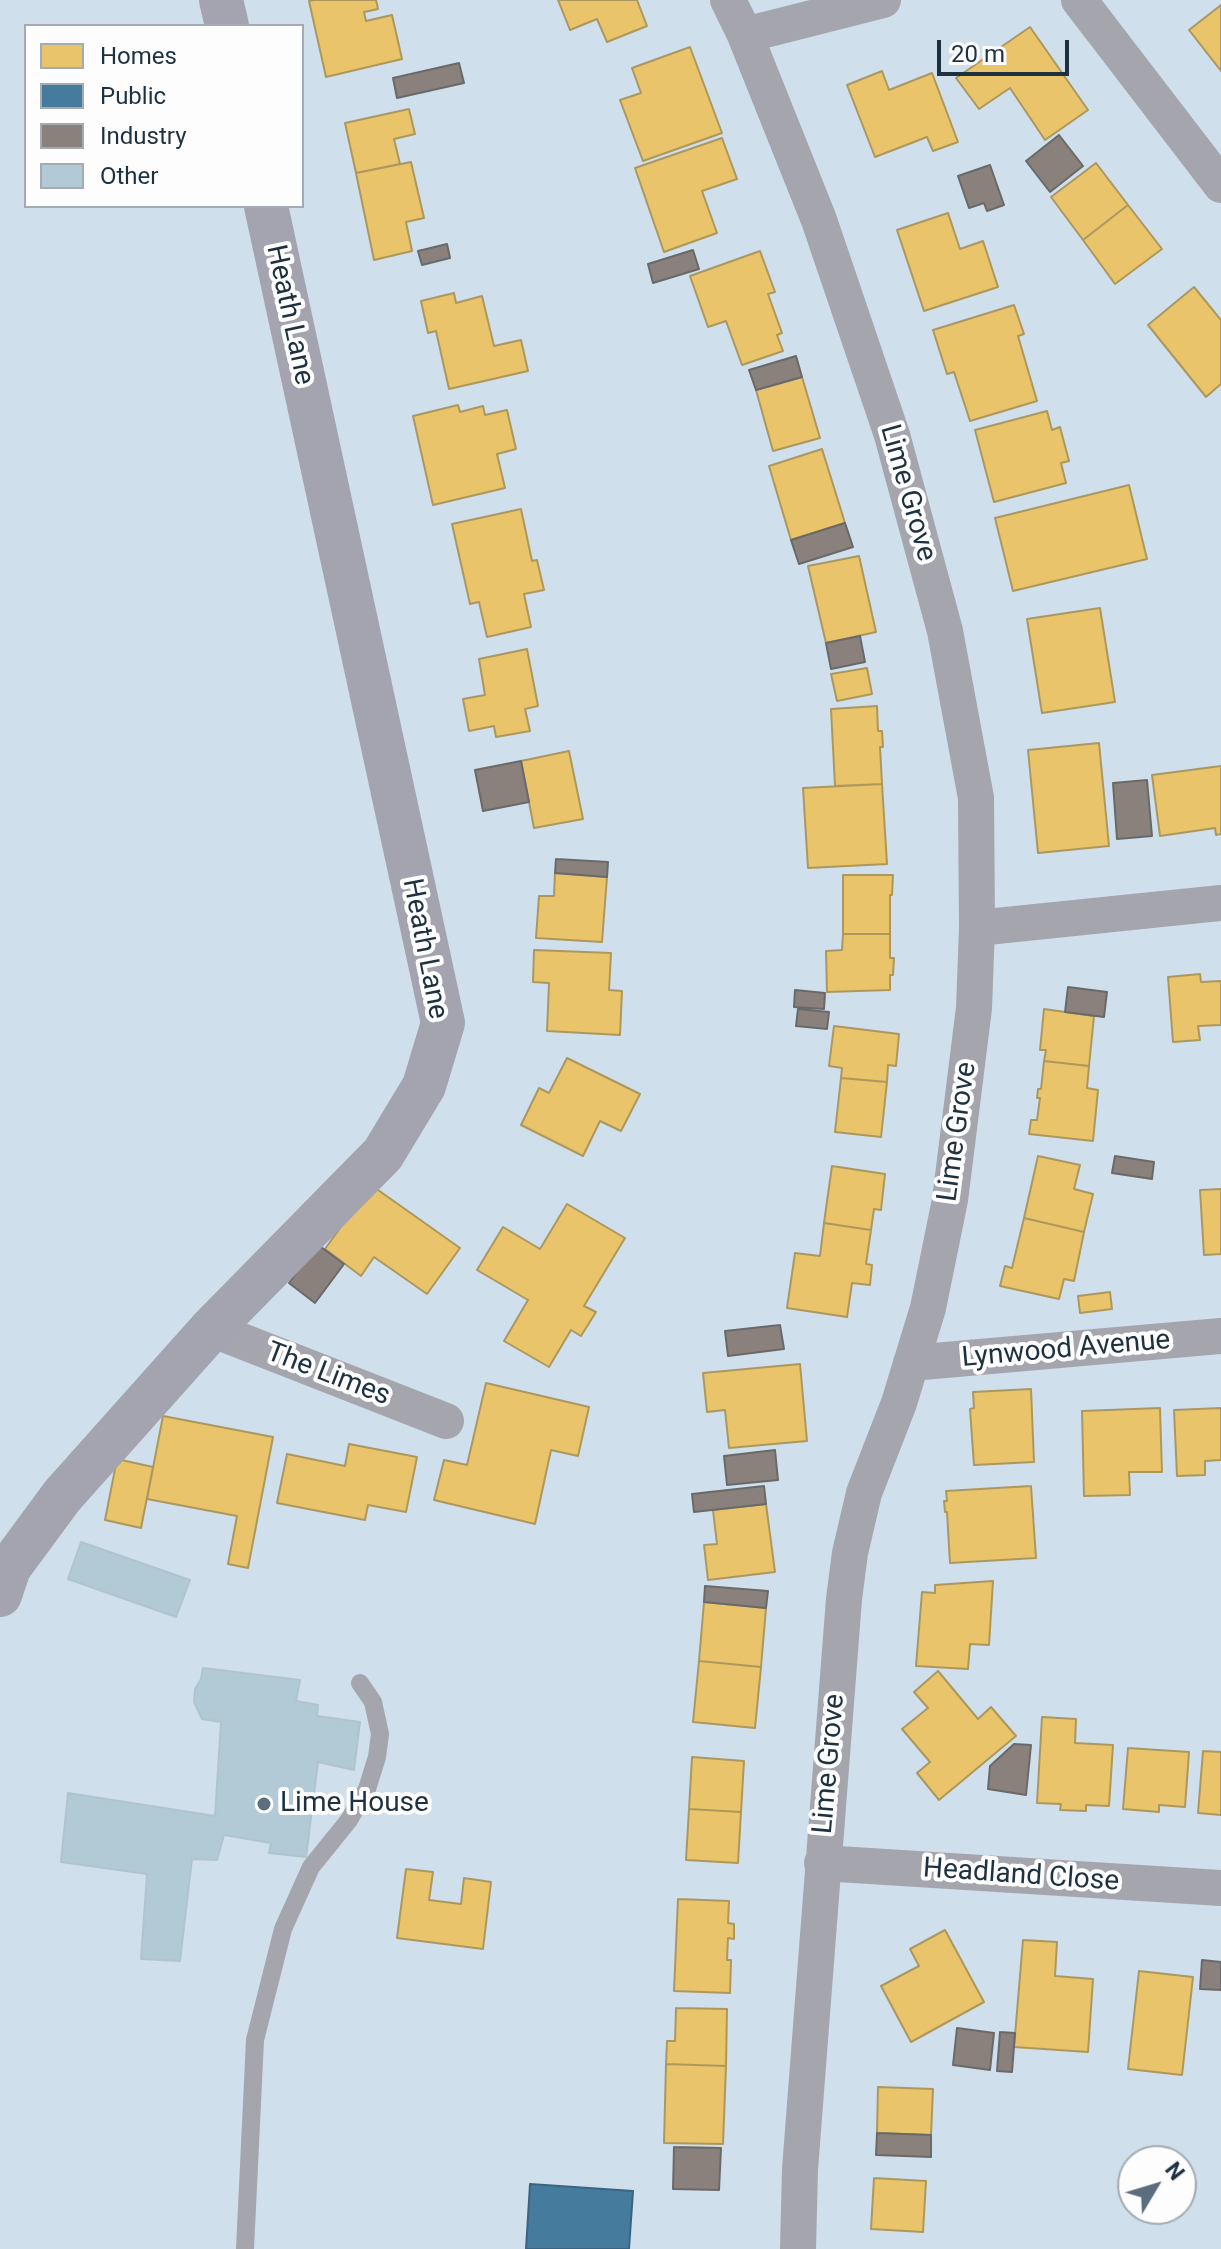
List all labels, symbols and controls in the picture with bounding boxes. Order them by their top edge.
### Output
legend [24,24,304,208]
scale bar [941,24,1073,74]
text: 20 m [951,40,1005,68]
text: Homes [100,42,177,70]
text: Public [100,82,166,110]
text: Industry [100,122,186,150]
text: Other [100,162,158,190]
street label: Heath Lane [258,242,320,388]
street label: Lime Grove [871,421,943,565]
street label: Heath Lane [394,876,454,1022]
street label: Lime Grove [932,1060,984,1204]
street label: Lynwood Avenue [960,1324,1172,1376]
street label: The Limes [261,1336,395,1414]
street label: Lime Grove [807,1693,853,1835]
place label: Lime House [280,1787,429,1821]
marker: Lime House [255,1795,273,1813]
street label: Headland Close [922,1852,1120,1900]
north arrow [1117,2145,1197,2225]
text: N [1160,2157,1189,2185]

